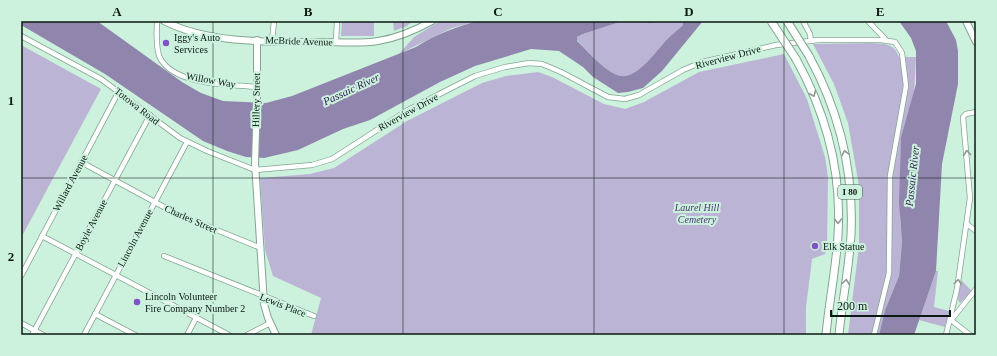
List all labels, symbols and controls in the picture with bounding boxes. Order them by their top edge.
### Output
text: A [112,4,122,19]
text: B [304,4,313,19]
text: C [493,4,503,19]
text: D [684,4,694,19]
text: E [876,4,884,19]
place label: Iggy's Auto Services [174,32,220,55]
street label: McBride Avenue [265,34,334,48]
marker: Iggy's Auto Services [161,38,171,48]
street label: Riverview Drive [694,43,762,71]
street label: Willow Way [185,70,237,90]
water label: Passaic River [320,70,382,108]
street label: Hillery Street [250,73,262,127]
street label: Totowa Road [113,85,161,127]
street label: Riverview Drive [376,91,440,133]
one-way arrow [809,91,817,98]
text: 1 [8,93,14,108]
water label: Passaic River [903,144,921,208]
one-way arrow [841,150,849,156]
one-way arrow [963,150,972,156]
street label: Willard Avenue [50,152,90,213]
road number: I 80 [838,185,862,199]
street label: Boyle Avenue [73,197,109,252]
park label: Laurel Hill Cemetery [674,202,719,225]
street label: Charles Street [163,203,219,236]
street label: Lincoln Avenue [115,207,155,269]
one-way arrow [834,218,842,224]
marker: Elk Statue [810,241,820,251]
place label: Elk Statue [823,241,865,252]
text: 2 [8,249,14,264]
one-way arrow [841,279,850,285]
one-way arrow [953,279,962,285]
place label: Lincoln Volunteer Fire Company Number 2 [145,291,245,314]
street label: Lewis Place [258,291,308,319]
scale bar [831,292,950,318]
marker: Lincoln Volunteer Fire Company Number 2 [132,297,142,307]
text: 200 m [837,299,868,313]

